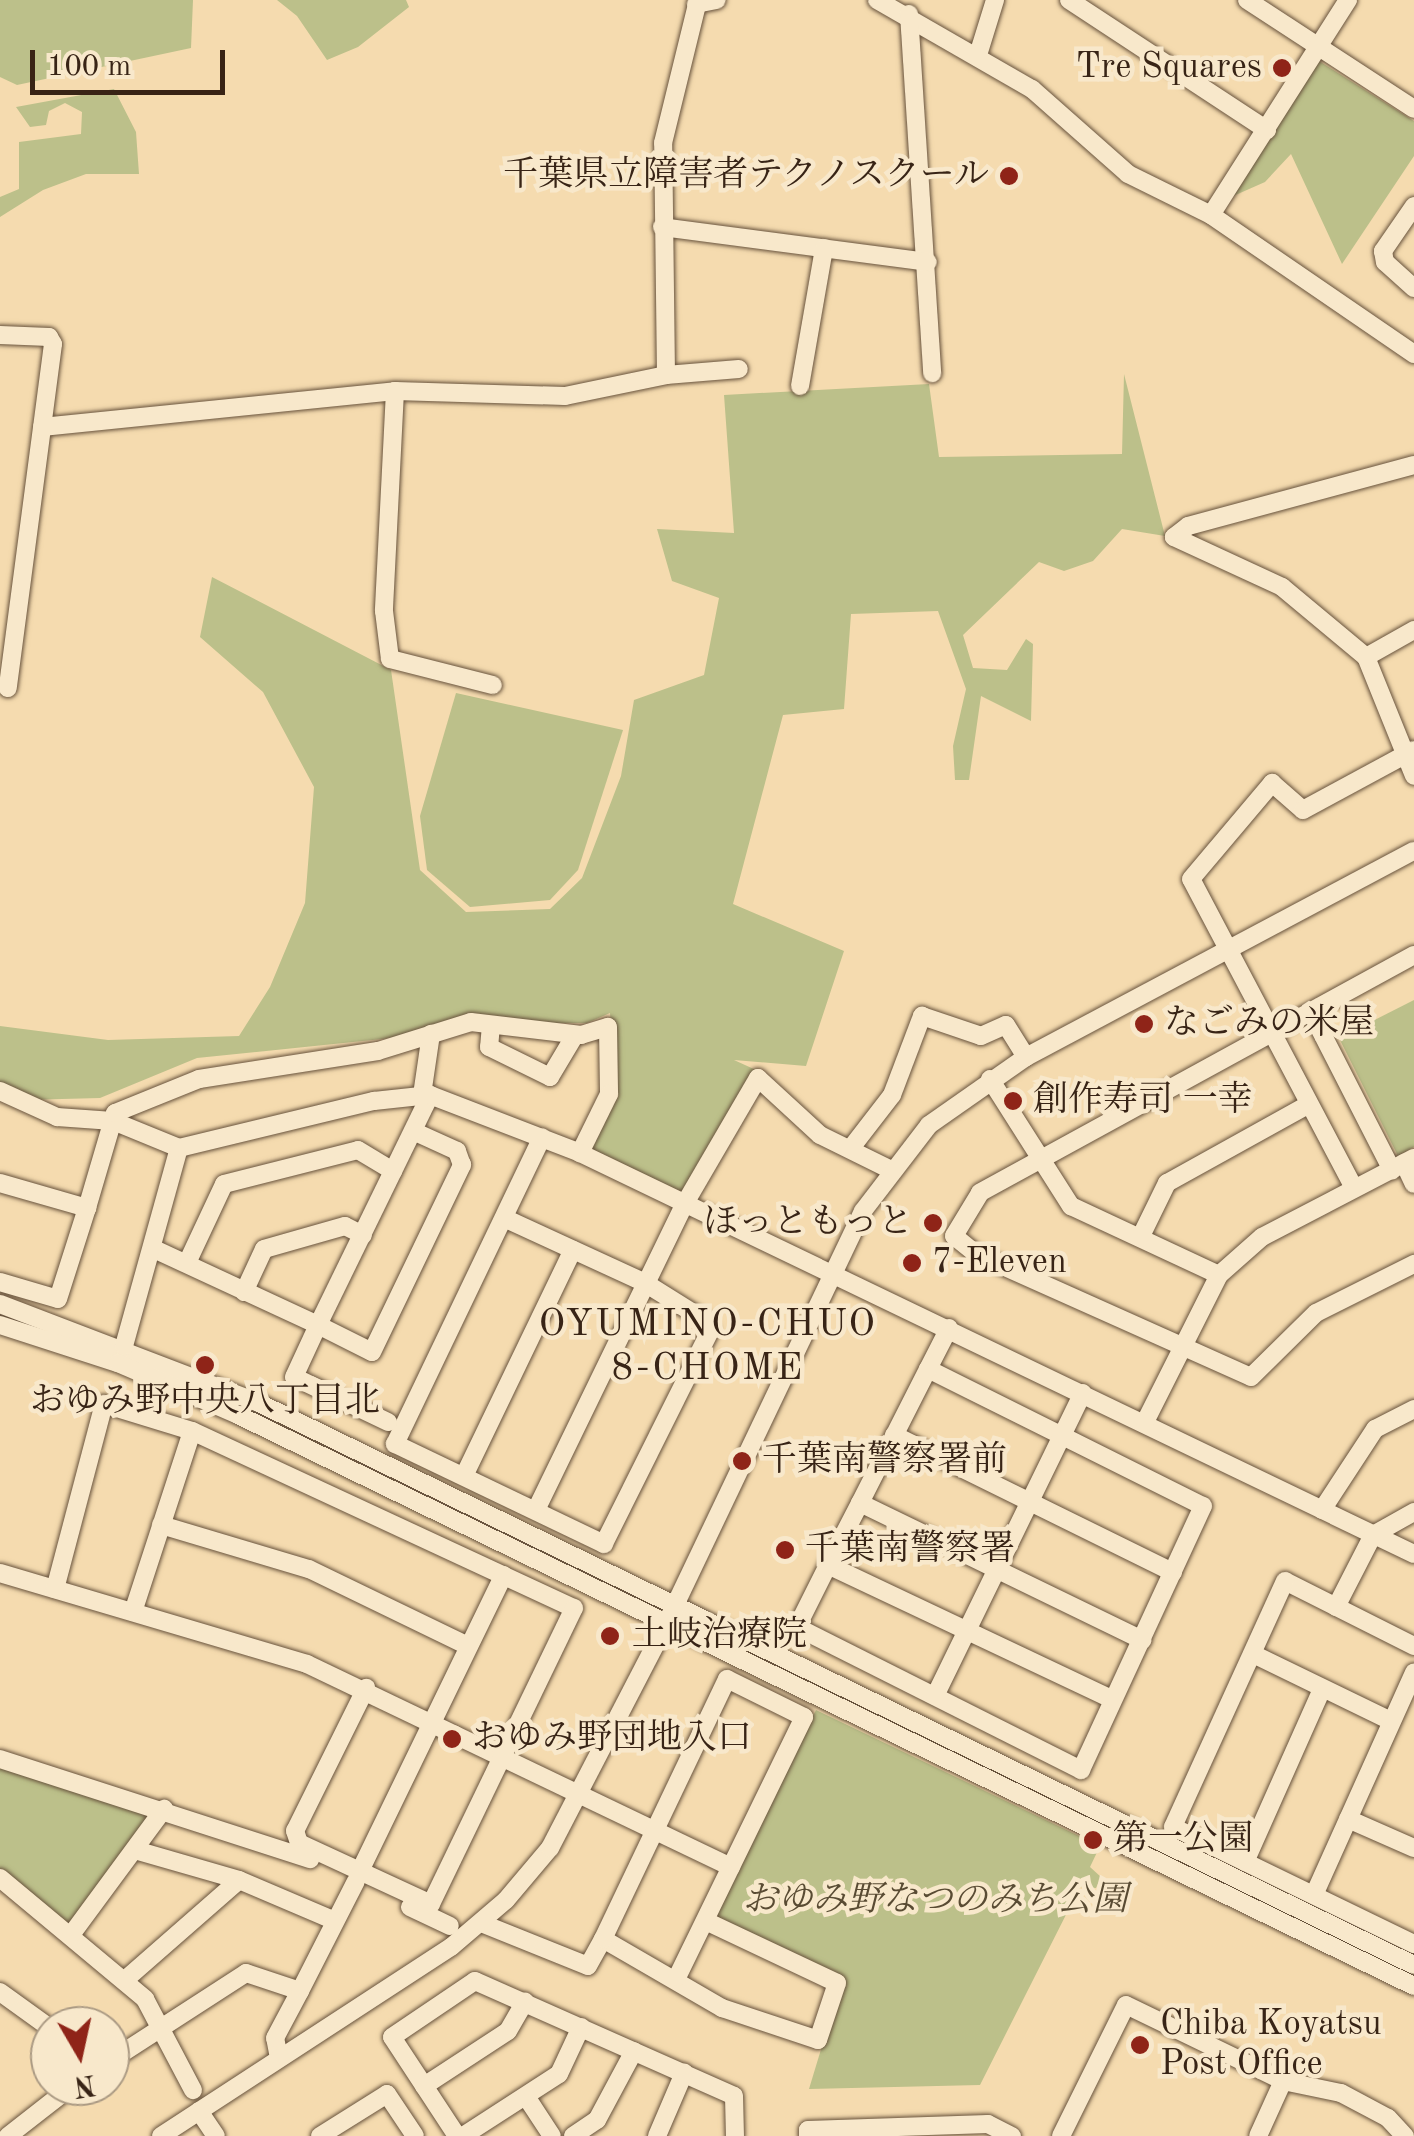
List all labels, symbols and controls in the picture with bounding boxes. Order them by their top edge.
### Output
scale bar [35,30,230,92]
place label: Tre Squares [1076,47,1262,89]
text: 100 m [47,52,131,82]
marker: Tre Squares [1271,57,1293,79]
place label: 千葉県立障害者テクノスクール [499,155,989,197]
marker: 千葉県立障害者テクノスクール [998,165,1020,187]
place label: なごみの米屋 [1164,1003,1374,1045]
marker: なごみの米屋 [1133,1013,1155,1035]
place label: 創作寿司 一幸 [1033,1080,1253,1122]
marker: 創作寿司 一幸 [1002,1090,1024,1112]
place label: ほっともっと [703,1202,913,1244]
marker: ほっともっと [922,1212,944,1234]
place label: 7-Eleven [932,1242,1067,1284]
marker: 7-Eleven [901,1252,923,1274]
district label: OYUMINO-CHUO 8-CHOME [539,1303,877,1392]
marker: おゆみ野中央八丁目北 [194,1354,216,1376]
place label: おゆみ野中央八丁目北 [30,1381,380,1423]
place label: 千葉南警察署前 [762,1440,1007,1482]
marker: 千葉南警察署前 [731,1450,753,1472]
place label: 千葉南警察署 [805,1529,1015,1571]
marker: 千葉南警察署 [774,1539,796,1561]
place label: 土岐治療院 [632,1615,807,1657]
marker: 土岐治療院 [597,1623,623,1649]
place label: おゆみ野団地入口 [472,1718,752,1760]
marker: おゆみ野団地入口 [441,1728,463,1750]
place label: 第一公園 [1113,1819,1253,1861]
marker: 第一公園 [1082,1829,1104,1851]
park label: おゆみ野なつのみち公園 [743,1880,1127,1922]
place label: Chiba Koyatsu Post Office [1160,2004,1382,2086]
north arrow [30,2006,130,2106]
marker: Chiba Koyatsu Post Office [1129,2034,1151,2056]
text: N [72,2068,97,2099]

